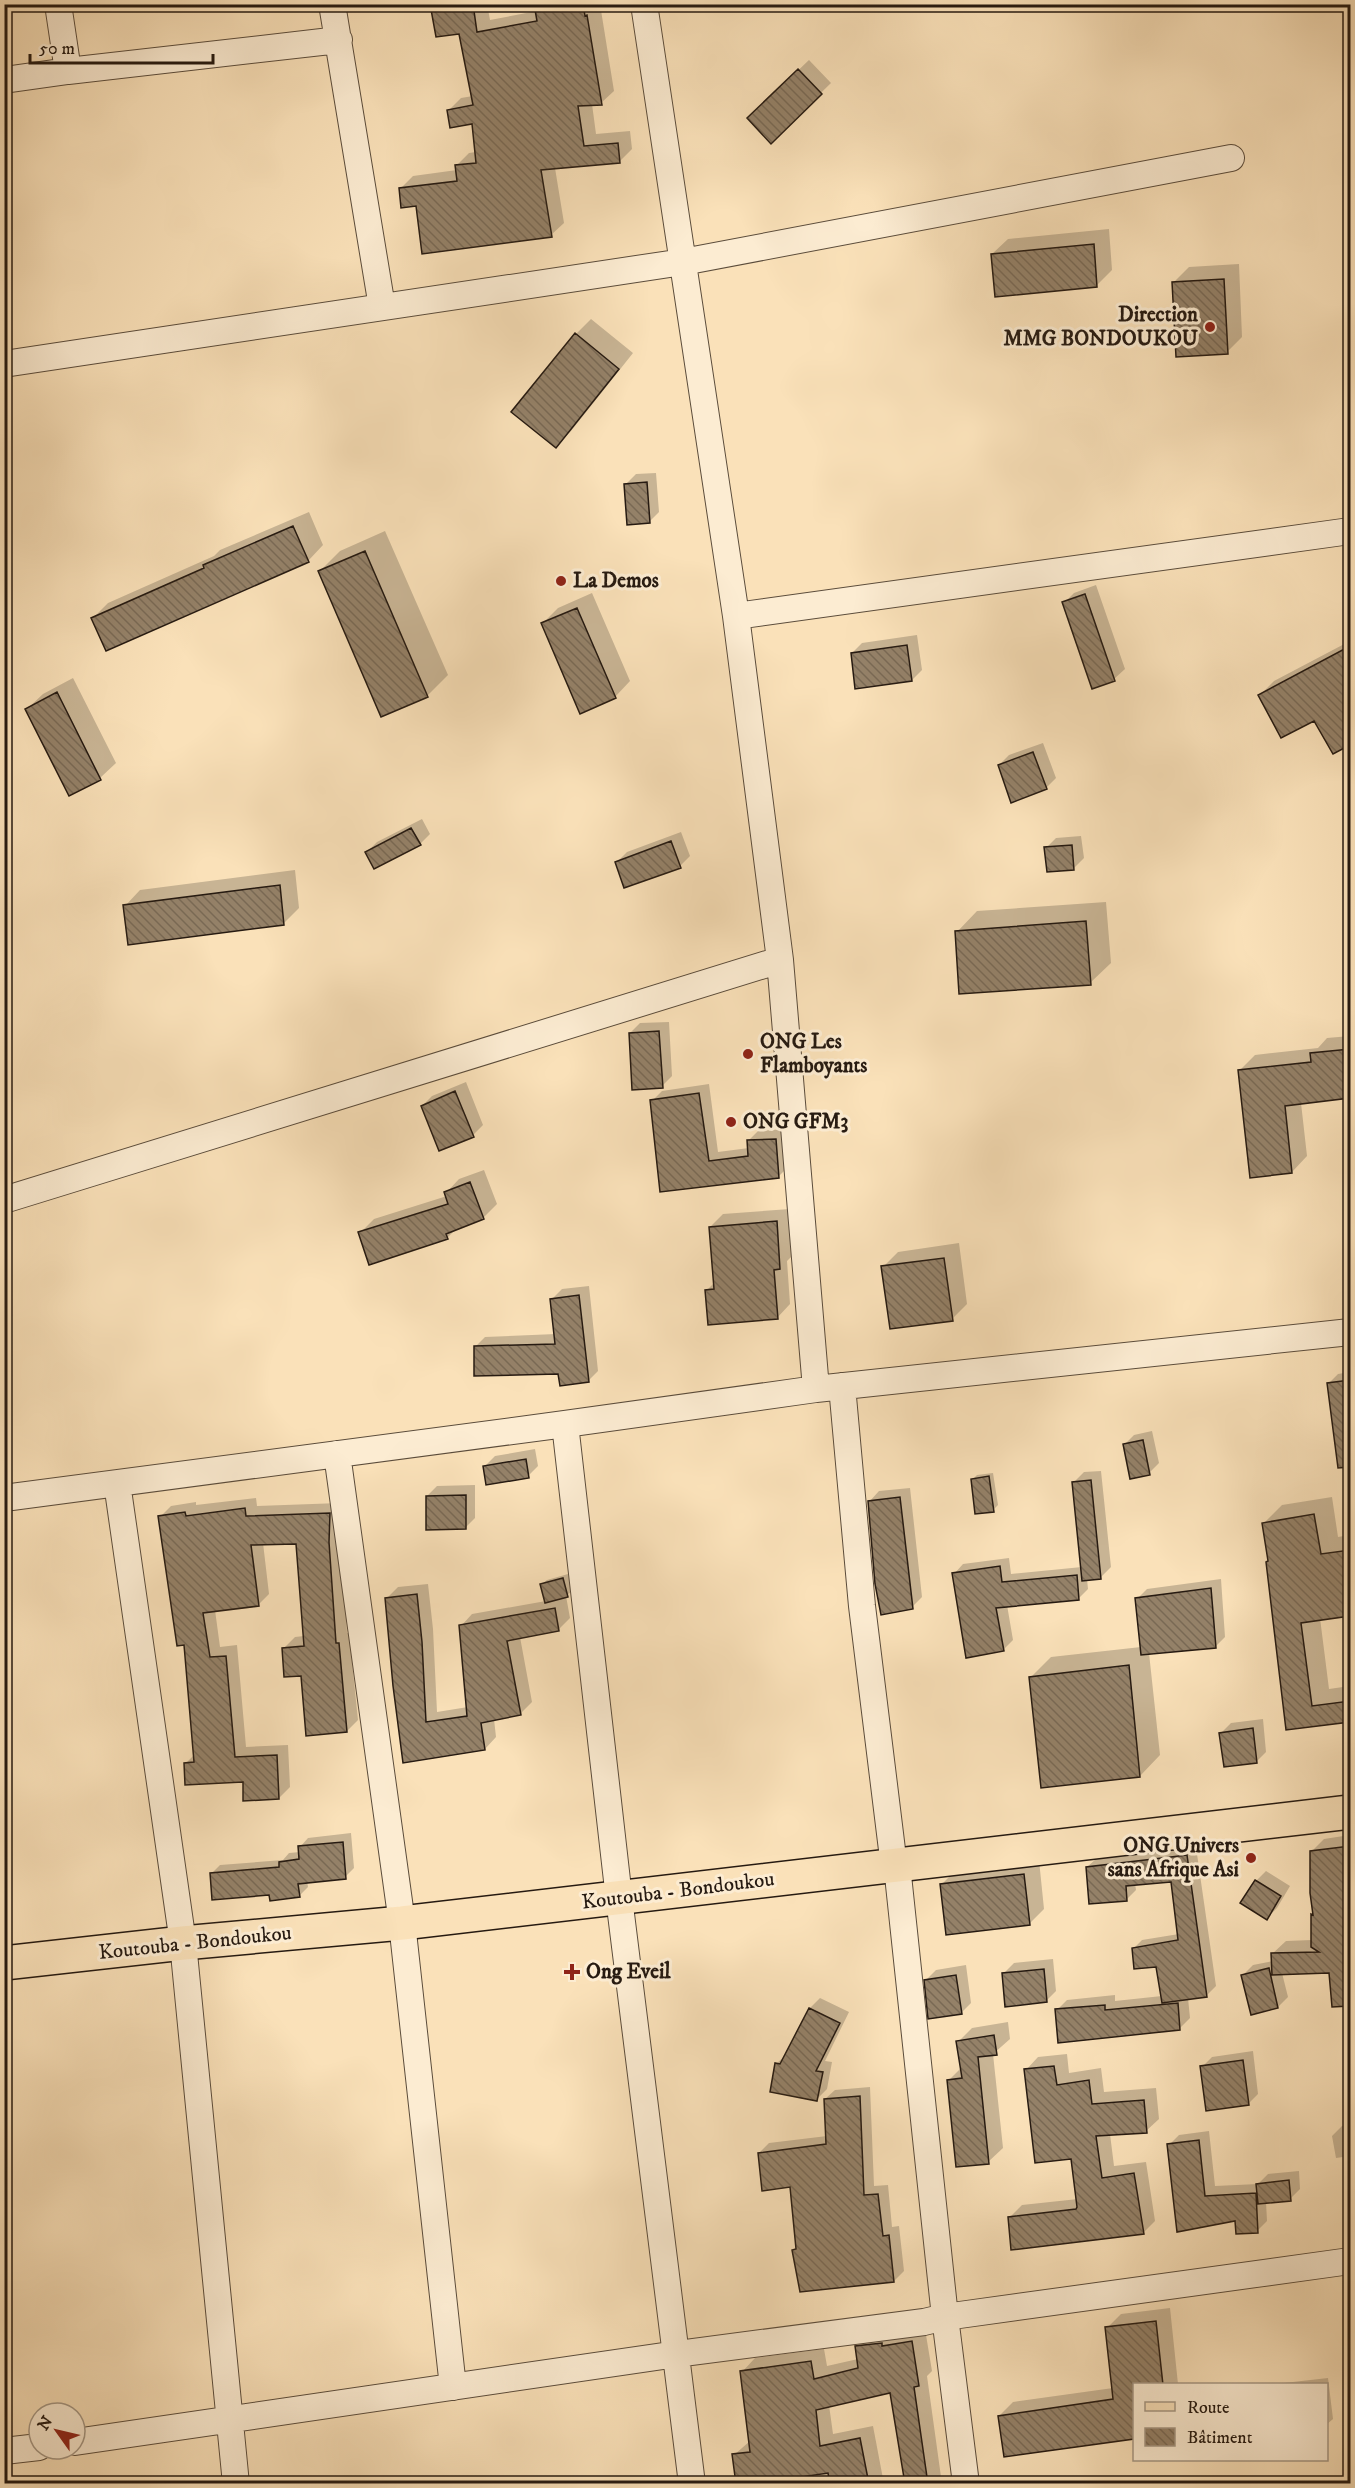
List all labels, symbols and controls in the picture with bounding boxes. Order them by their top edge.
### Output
scale bar [30,27,213,65]
text: 50 m [39,38,75,60]
place label: Direction MMG BONDOUKOU [1004,302,1199,352]
marker: Direction MMG BONDOUKOU [1203,320,1217,334]
place label: La Demos [573,568,659,594]
marker: La Demos [554,574,568,588]
place label: ONG Les Flamboyants [760,1029,867,1079]
marker: ONG Les Flamboyants [741,1047,755,1061]
place label: ONG GFM3 [743,1109,849,1135]
marker: ONG GFM3 [724,1115,738,1129]
place label: ONG Univers sans Afrique Asi [1108,1833,1240,1883]
marker: ONG Univers sans Afrique Asi [1244,1851,1258,1865]
street label: Koutouba - Bondoukou [580,1866,776,1916]
street label: Koutouba - Bondoukou [97,1920,293,1966]
place label: Ong Eveil [586,1959,671,1985]
marker: Ong Eveil [563,1963,581,1981]
legend [1133,2383,1328,2461]
text: Route [1187,2397,1230,2419]
north arrow [27,2401,87,2461]
text: N [33,2412,57,2434]
text: Bâtiment [1187,2427,1253,2449]

